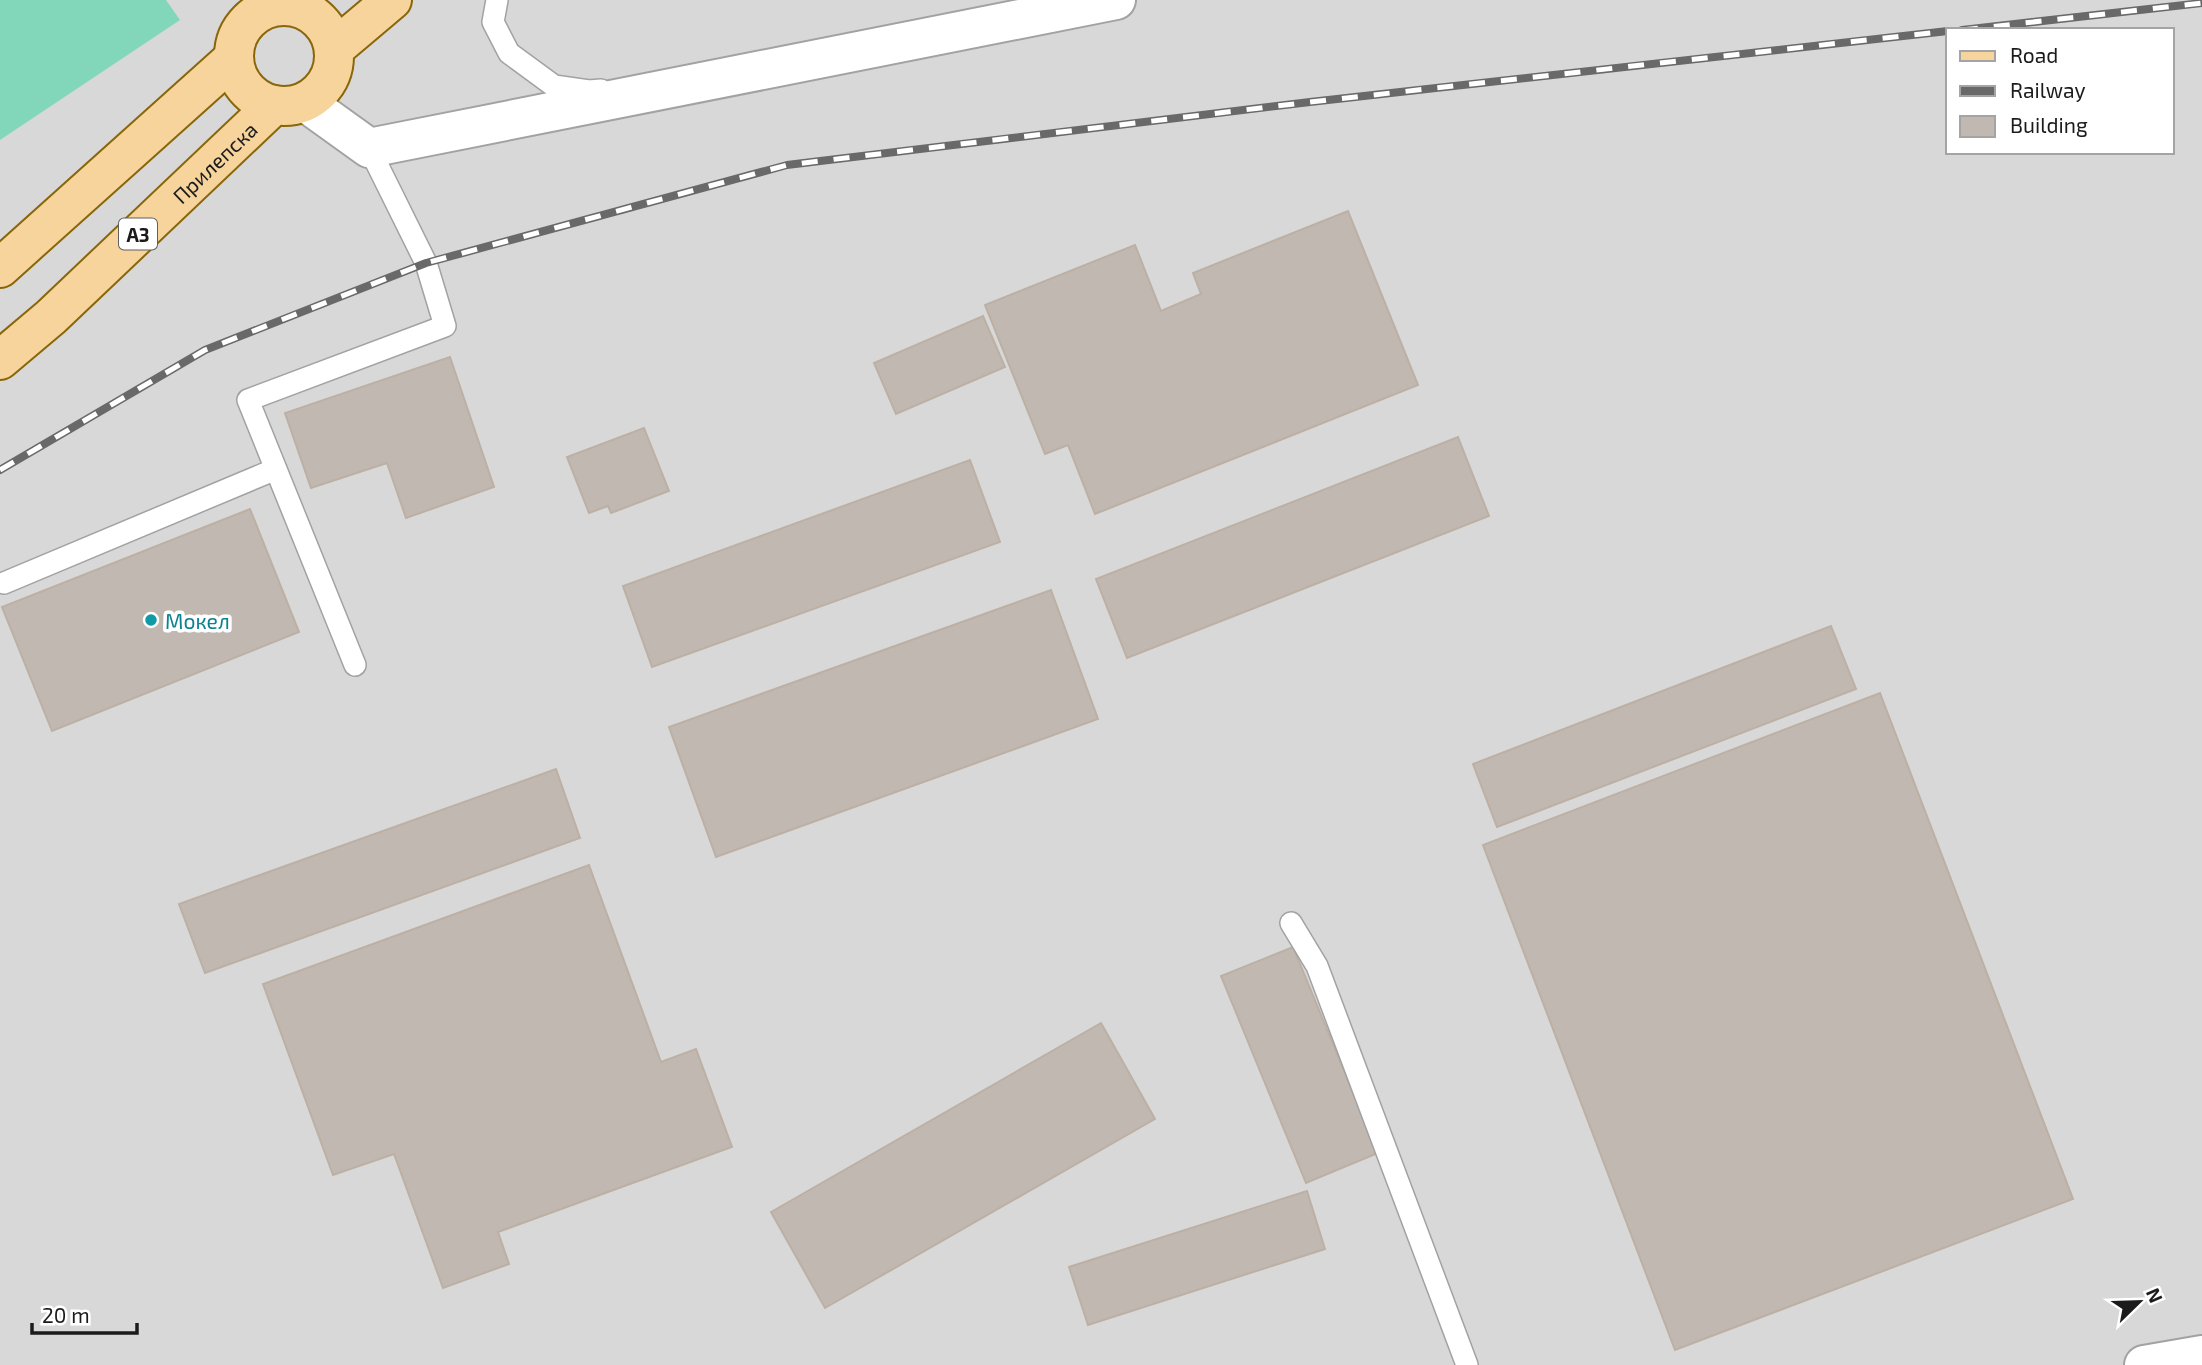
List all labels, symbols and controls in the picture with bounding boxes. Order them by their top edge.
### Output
legend [1946,28,2174,154]
text: Road [2010,42,2058,67]
text: Railway [2010,77,2086,102]
text: Building [2010,112,2088,137]
street label: Прилепска [167,116,262,208]
road number: A3 [119,218,157,250]
place label: Мокел [165,608,230,633]
marker: Мокел [143,612,159,628]
north arrow [2104,1267,2174,1337]
text: N [2142,1284,2168,1306]
scale bar [32,1292,136,1336]
text: 20 m [42,1302,90,1327]

